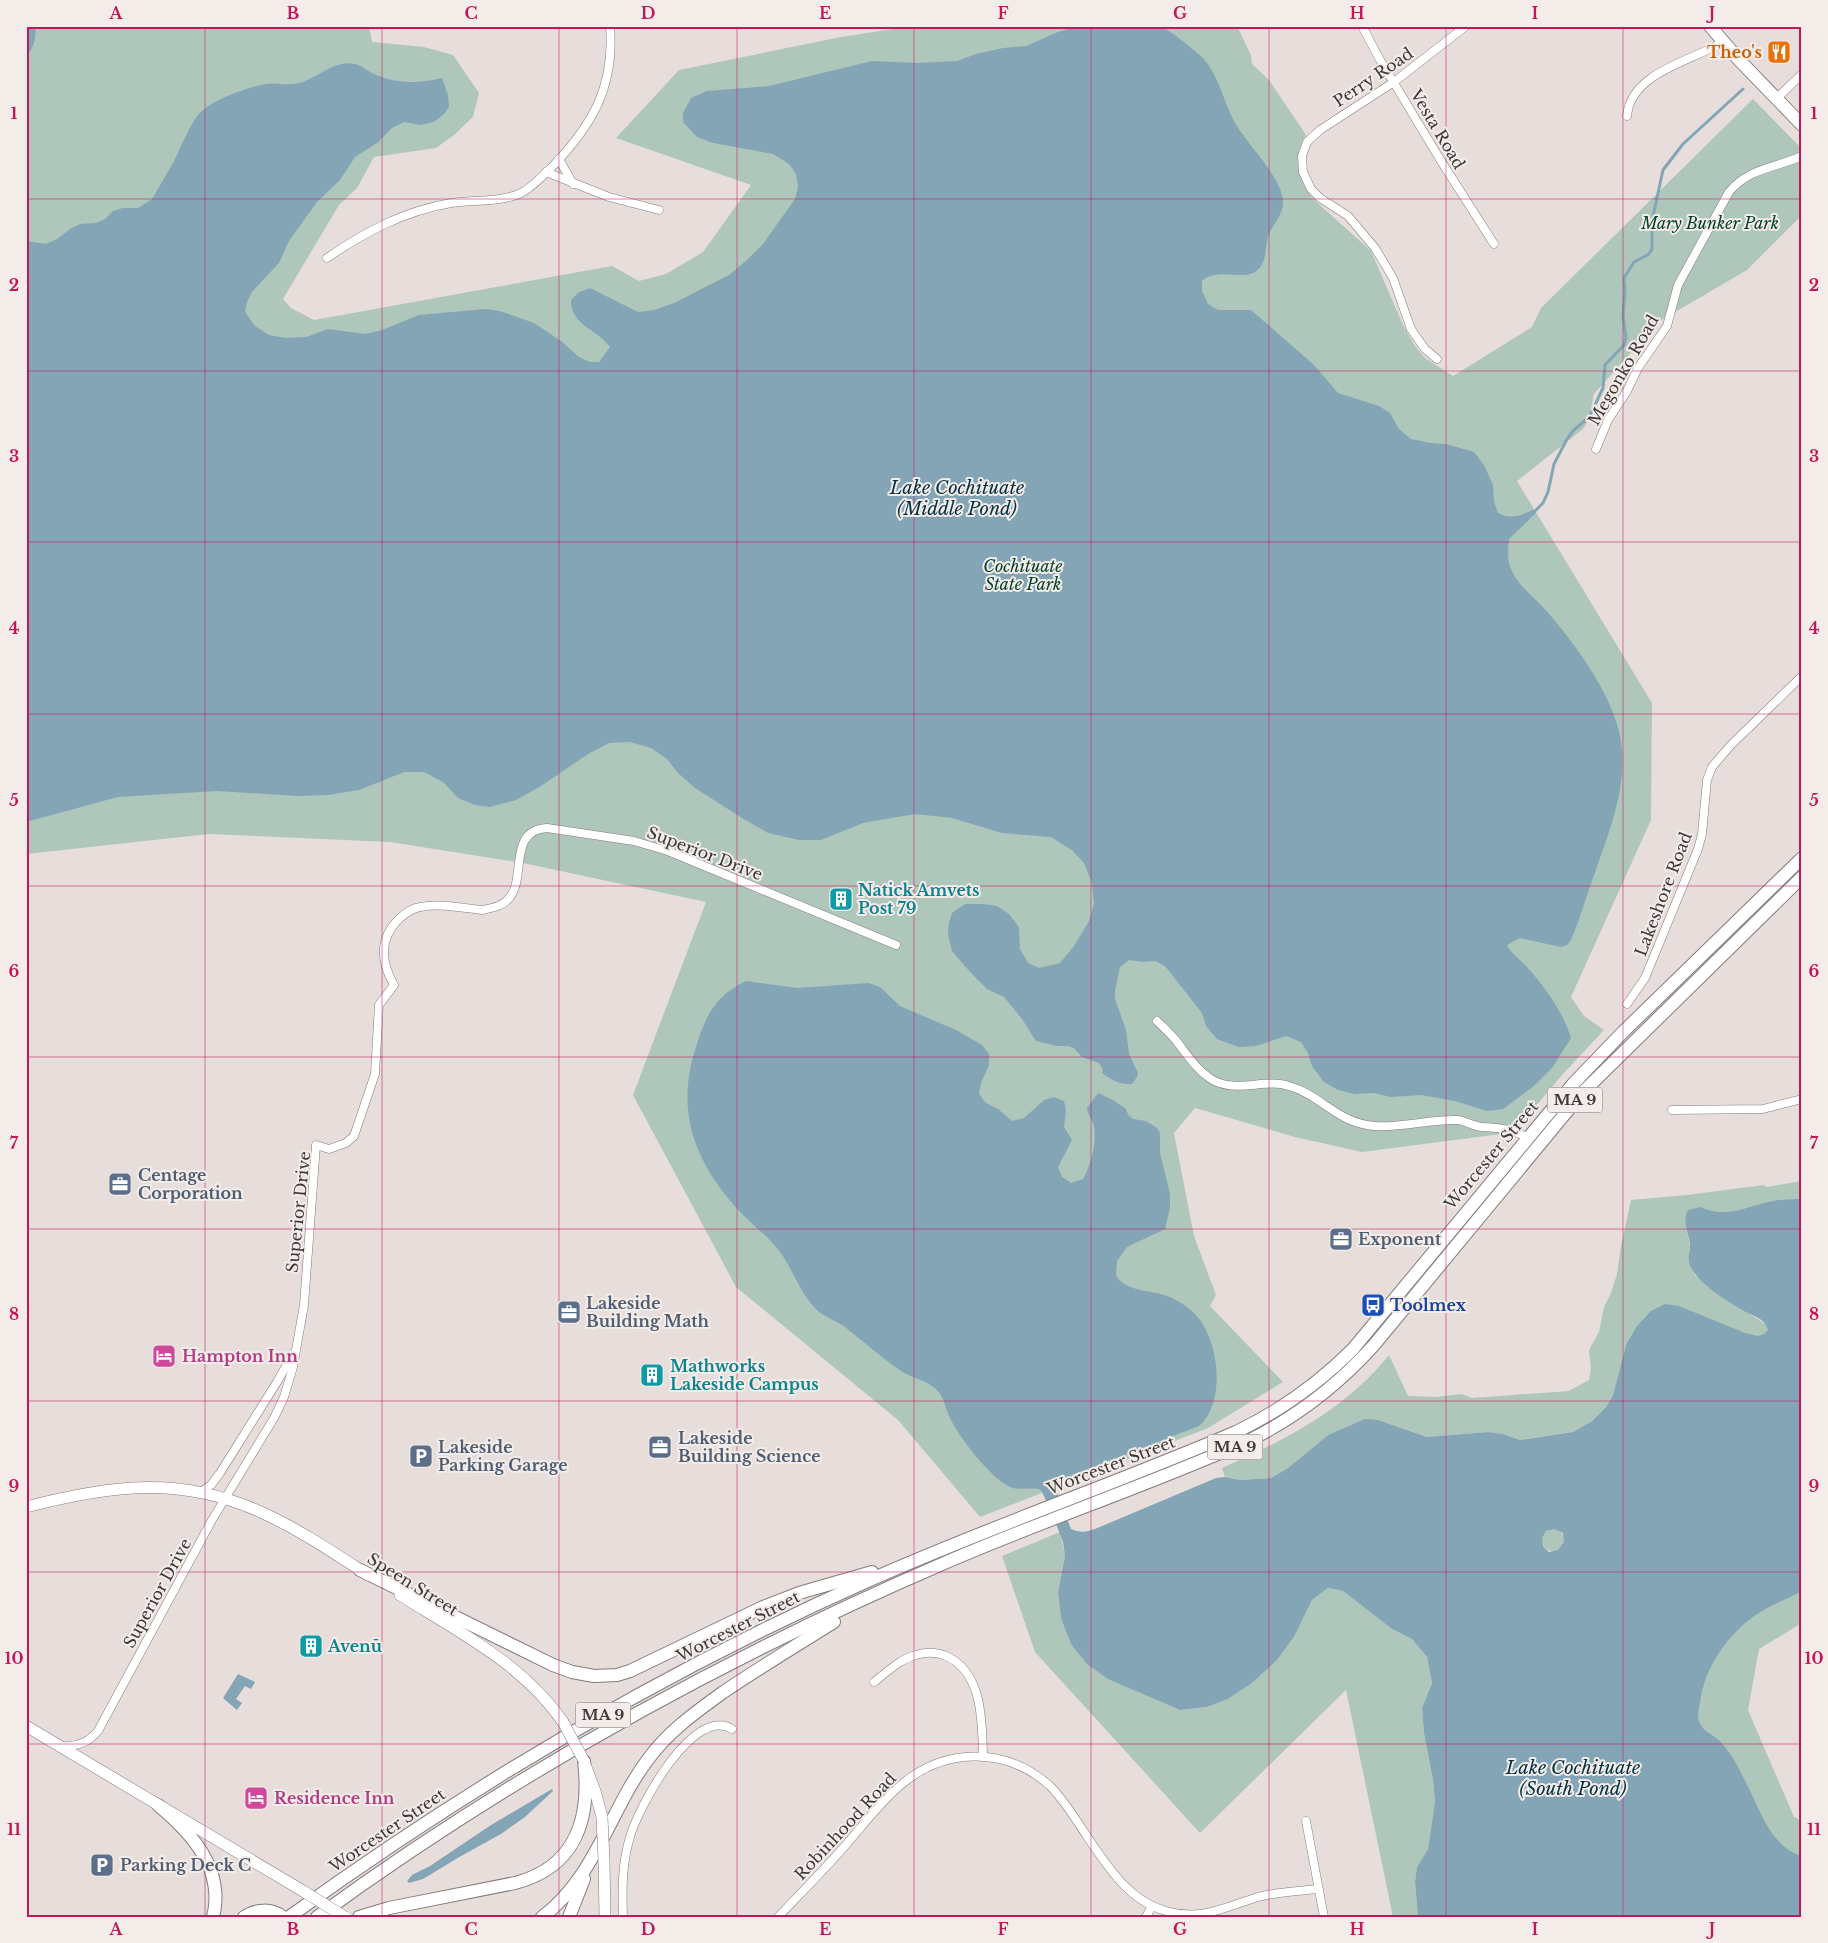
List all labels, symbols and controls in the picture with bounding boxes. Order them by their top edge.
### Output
text: A [109,3,124,23]
text: B [287,3,300,23]
text: C [464,3,478,23]
text: D [641,3,655,23]
text: E [819,3,831,23]
text: F [997,3,1009,23]
text: G [1173,3,1187,23]
text: H [1349,3,1365,23]
text: I [1532,3,1539,23]
text: J [1706,3,1715,23]
restaurant icon: Theo's [1766,39,1792,65]
place label: Theo's [1707,42,1762,62]
street label: Perry Road [1329,43,1417,111]
street label: Vesta Road [1406,85,1470,173]
text: 1 [11,103,18,123]
text: 1 [1811,103,1818,123]
park label: Mary Bunker Park [1640,213,1779,233]
text: 2 [9,275,19,295]
text: 2 [1809,275,1819,295]
street label: Megonko Road [1583,311,1663,429]
text: 3 [9,446,19,466]
text: 3 [1809,446,1819,466]
water label: Lake Cochituate (Middle Pond) [889,477,1024,520]
park label: Cochituate State Park [983,556,1063,594]
text: 4 [9,618,19,638]
text: 4 [1809,618,1819,638]
text: 5 [9,790,19,810]
text: 5 [1809,790,1819,810]
street label: Superior Drive [644,822,766,884]
street label: Lakeshore Road [1630,829,1696,959]
place label: Natick Amvets Post 79 [858,880,979,918]
building icon: Natick Amvets Post 79 [828,886,854,912]
text: 6 [9,961,20,981]
text: 6 [1809,961,1820,981]
road number: MA 9 [1548,1088,1602,1112]
street label: Worcester Street [1439,1097,1542,1214]
text: 7 [10,1133,19,1153]
text: 7 [1810,1133,1819,1153]
street label: Superior Drive [282,1150,314,1274]
place label: Centage Corporation [138,1165,243,1203]
office icon: Centage Corporation [107,1171,133,1197]
office icon: Exponent [1328,1226,1354,1252]
place label: Exponent [1358,1229,1442,1249]
bus stop icon: Toolmex [1360,1292,1386,1318]
place label: Lakeside Building Math [586,1293,709,1331]
place label: Toolmex [1390,1295,1467,1315]
office icon: Lakeside Building Math [556,1299,582,1325]
text: 8 [9,1304,19,1324]
text: 8 [1809,1304,1819,1324]
hotel icon: Hampton Inn [151,1343,177,1369]
place label: Hampton Inn [182,1346,298,1366]
place label: Mathworks Lakeside Campus [670,1356,819,1394]
building icon: Mathworks Lakeside Campus [639,1362,665,1388]
place label: Lakeside Building Science [678,1428,821,1466]
street label: Worcester Street [1043,1431,1178,1499]
office icon: Lakeside Building Science [647,1434,673,1460]
road number: MA 9 [1208,1434,1262,1460]
place label: Lakeside Parking Garage [438,1437,568,1475]
parking icon: Lakeside Parking Garage [408,1443,434,1469]
text: 9 [9,1476,20,1496]
text: 9 [1809,1476,1820,1496]
street label: Superior Drive [119,1535,195,1651]
street label: Speen Street [364,1548,462,1620]
street label: Worcester Street [672,1586,803,1666]
building icon: Avenū [298,1633,324,1659]
place label: Avenū [327,1636,383,1656]
text: 10 [4,1648,24,1668]
text: 10 [1804,1648,1824,1668]
road number: MA 9 [576,1702,630,1728]
water label: Lake Cochituate (South Pond) [1505,1757,1640,1800]
street label: Robinhood Road [790,1768,900,1884]
street label: Worcester Street [324,1784,449,1877]
hotel icon: Residence Inn [243,1785,269,1811]
place label: Residence Inn [274,1788,395,1808]
text: 11 [7,1819,21,1839]
text: 11 [1807,1819,1821,1839]
parking icon: Parking Deck C [89,1852,115,1878]
place label: Parking Deck C [120,1855,251,1875]
text: A [109,1919,124,1939]
text: B [287,1919,300,1939]
text: C [464,1919,478,1939]
text: D [641,1919,655,1939]
text: E [819,1919,831,1939]
text: F [997,1919,1009,1939]
text: G [1173,1919,1187,1939]
text: H [1349,1919,1365,1939]
text: I [1532,1919,1539,1939]
text: J [1706,1919,1715,1939]

